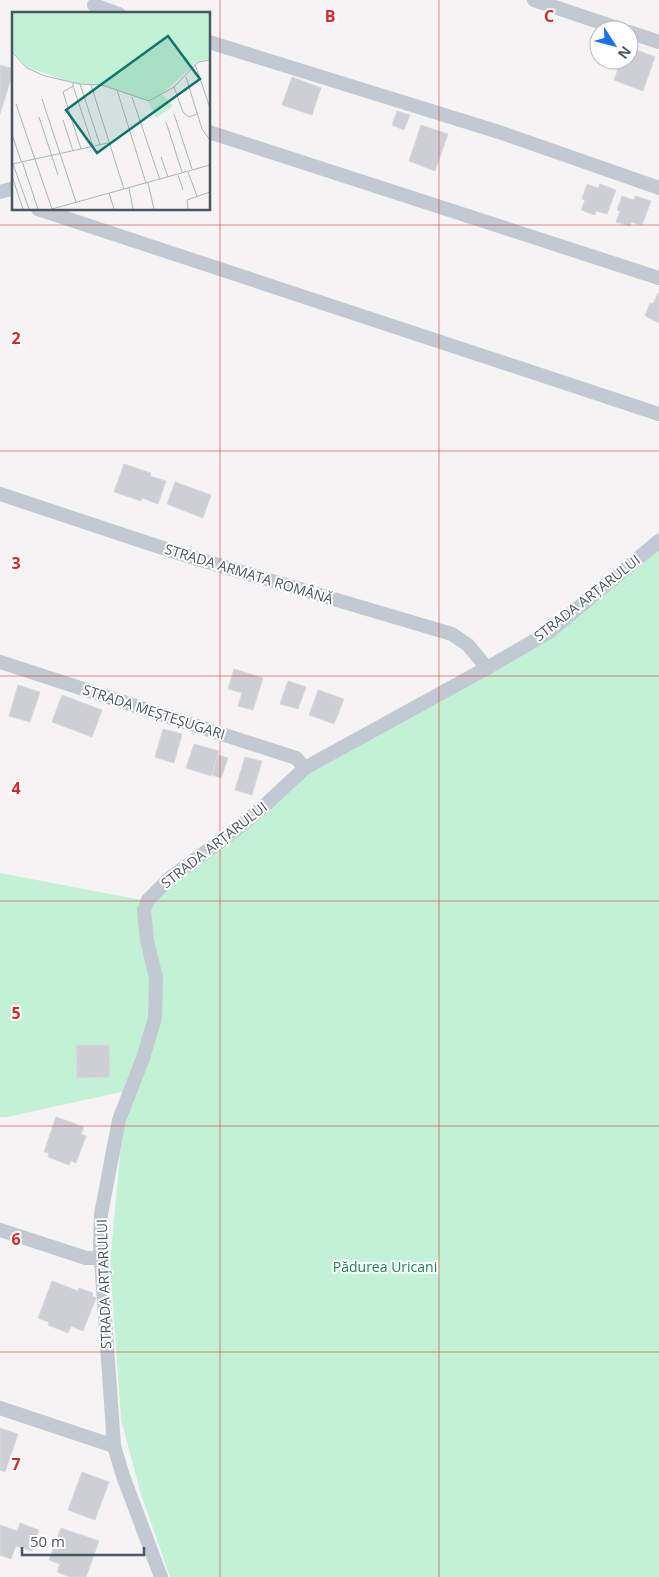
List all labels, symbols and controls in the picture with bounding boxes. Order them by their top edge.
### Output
text: B [325,5,335,27]
text: C [544,5,554,27]
inset map [12,12,210,210]
north arrow [589,20,639,70]
text: N [614,43,636,63]
text: 2 [11,327,21,349]
street label: STRADA ARMATA ROMÂNĂ [163,539,336,608]
street label: STRADA ARȚARULUI [530,550,644,645]
text: 3 [11,552,21,574]
street label: STRADA MEȘTEȘUGARI [81,680,228,744]
text: 4 [11,777,21,799]
street label: STRADA ARȚARULUI [157,797,271,892]
text: 5 [11,1002,21,1024]
street label: STRADA ARȚARULUI [92,1219,115,1349]
text: 6 [11,1228,21,1250]
park label: Pădurea Uricani [333,1257,437,1276]
text: 7 [11,1453,21,1475]
scale bar [22,1524,145,1556]
text: 50 m [30,1531,65,1551]

